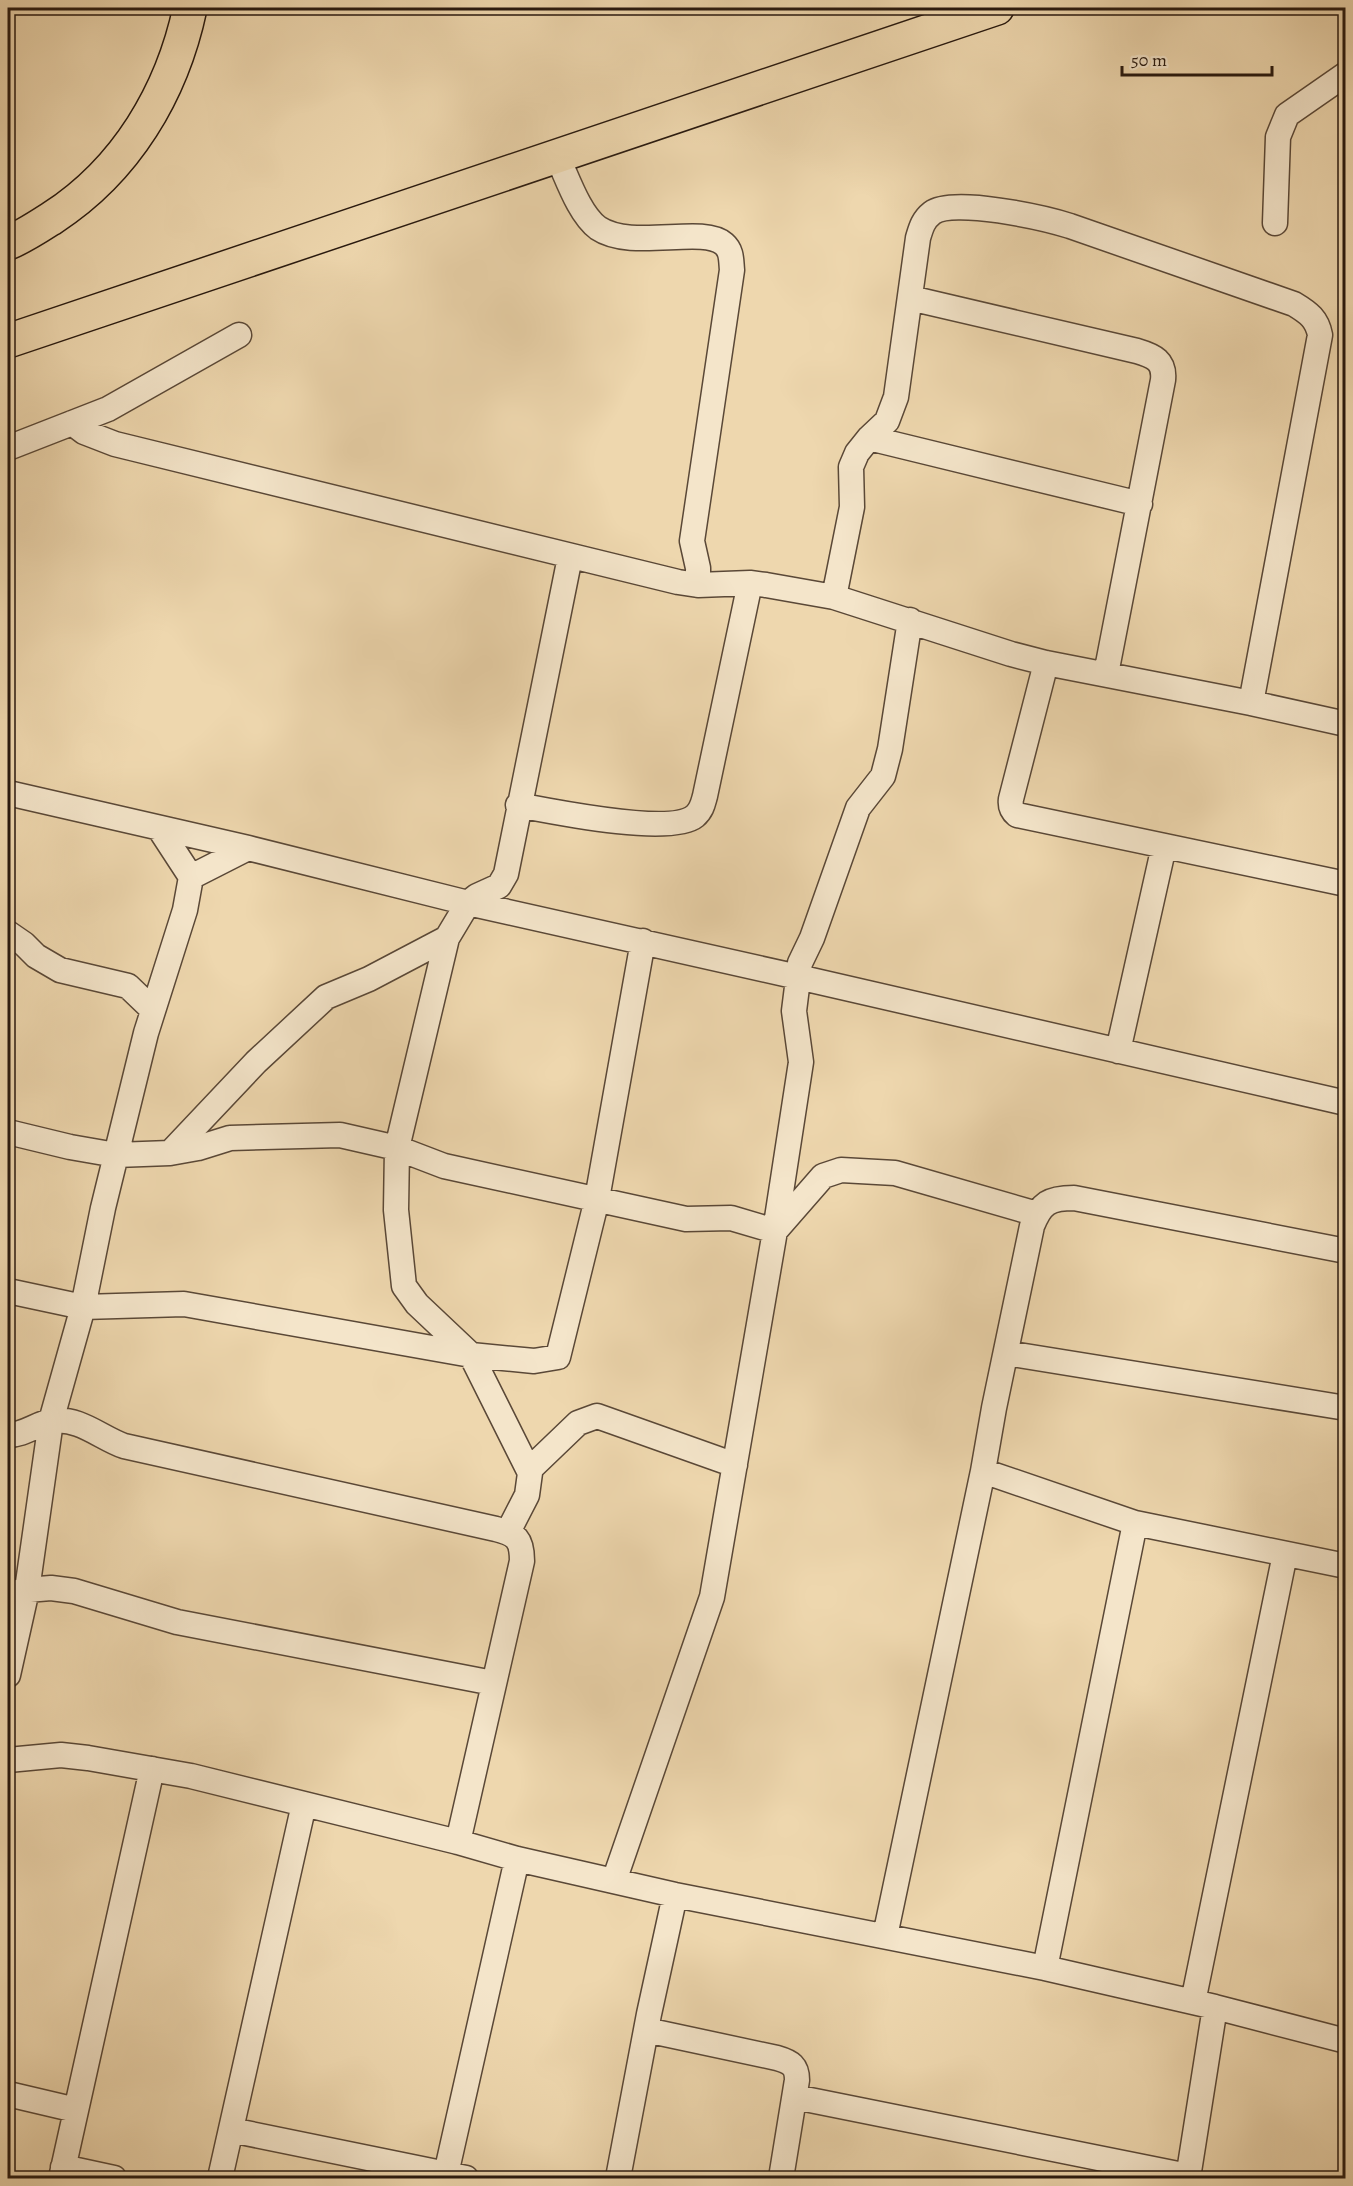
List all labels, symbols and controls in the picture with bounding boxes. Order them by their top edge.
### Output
scale bar [1122,39,1272,77]
text: 50 m [1131,48,1167,72]

